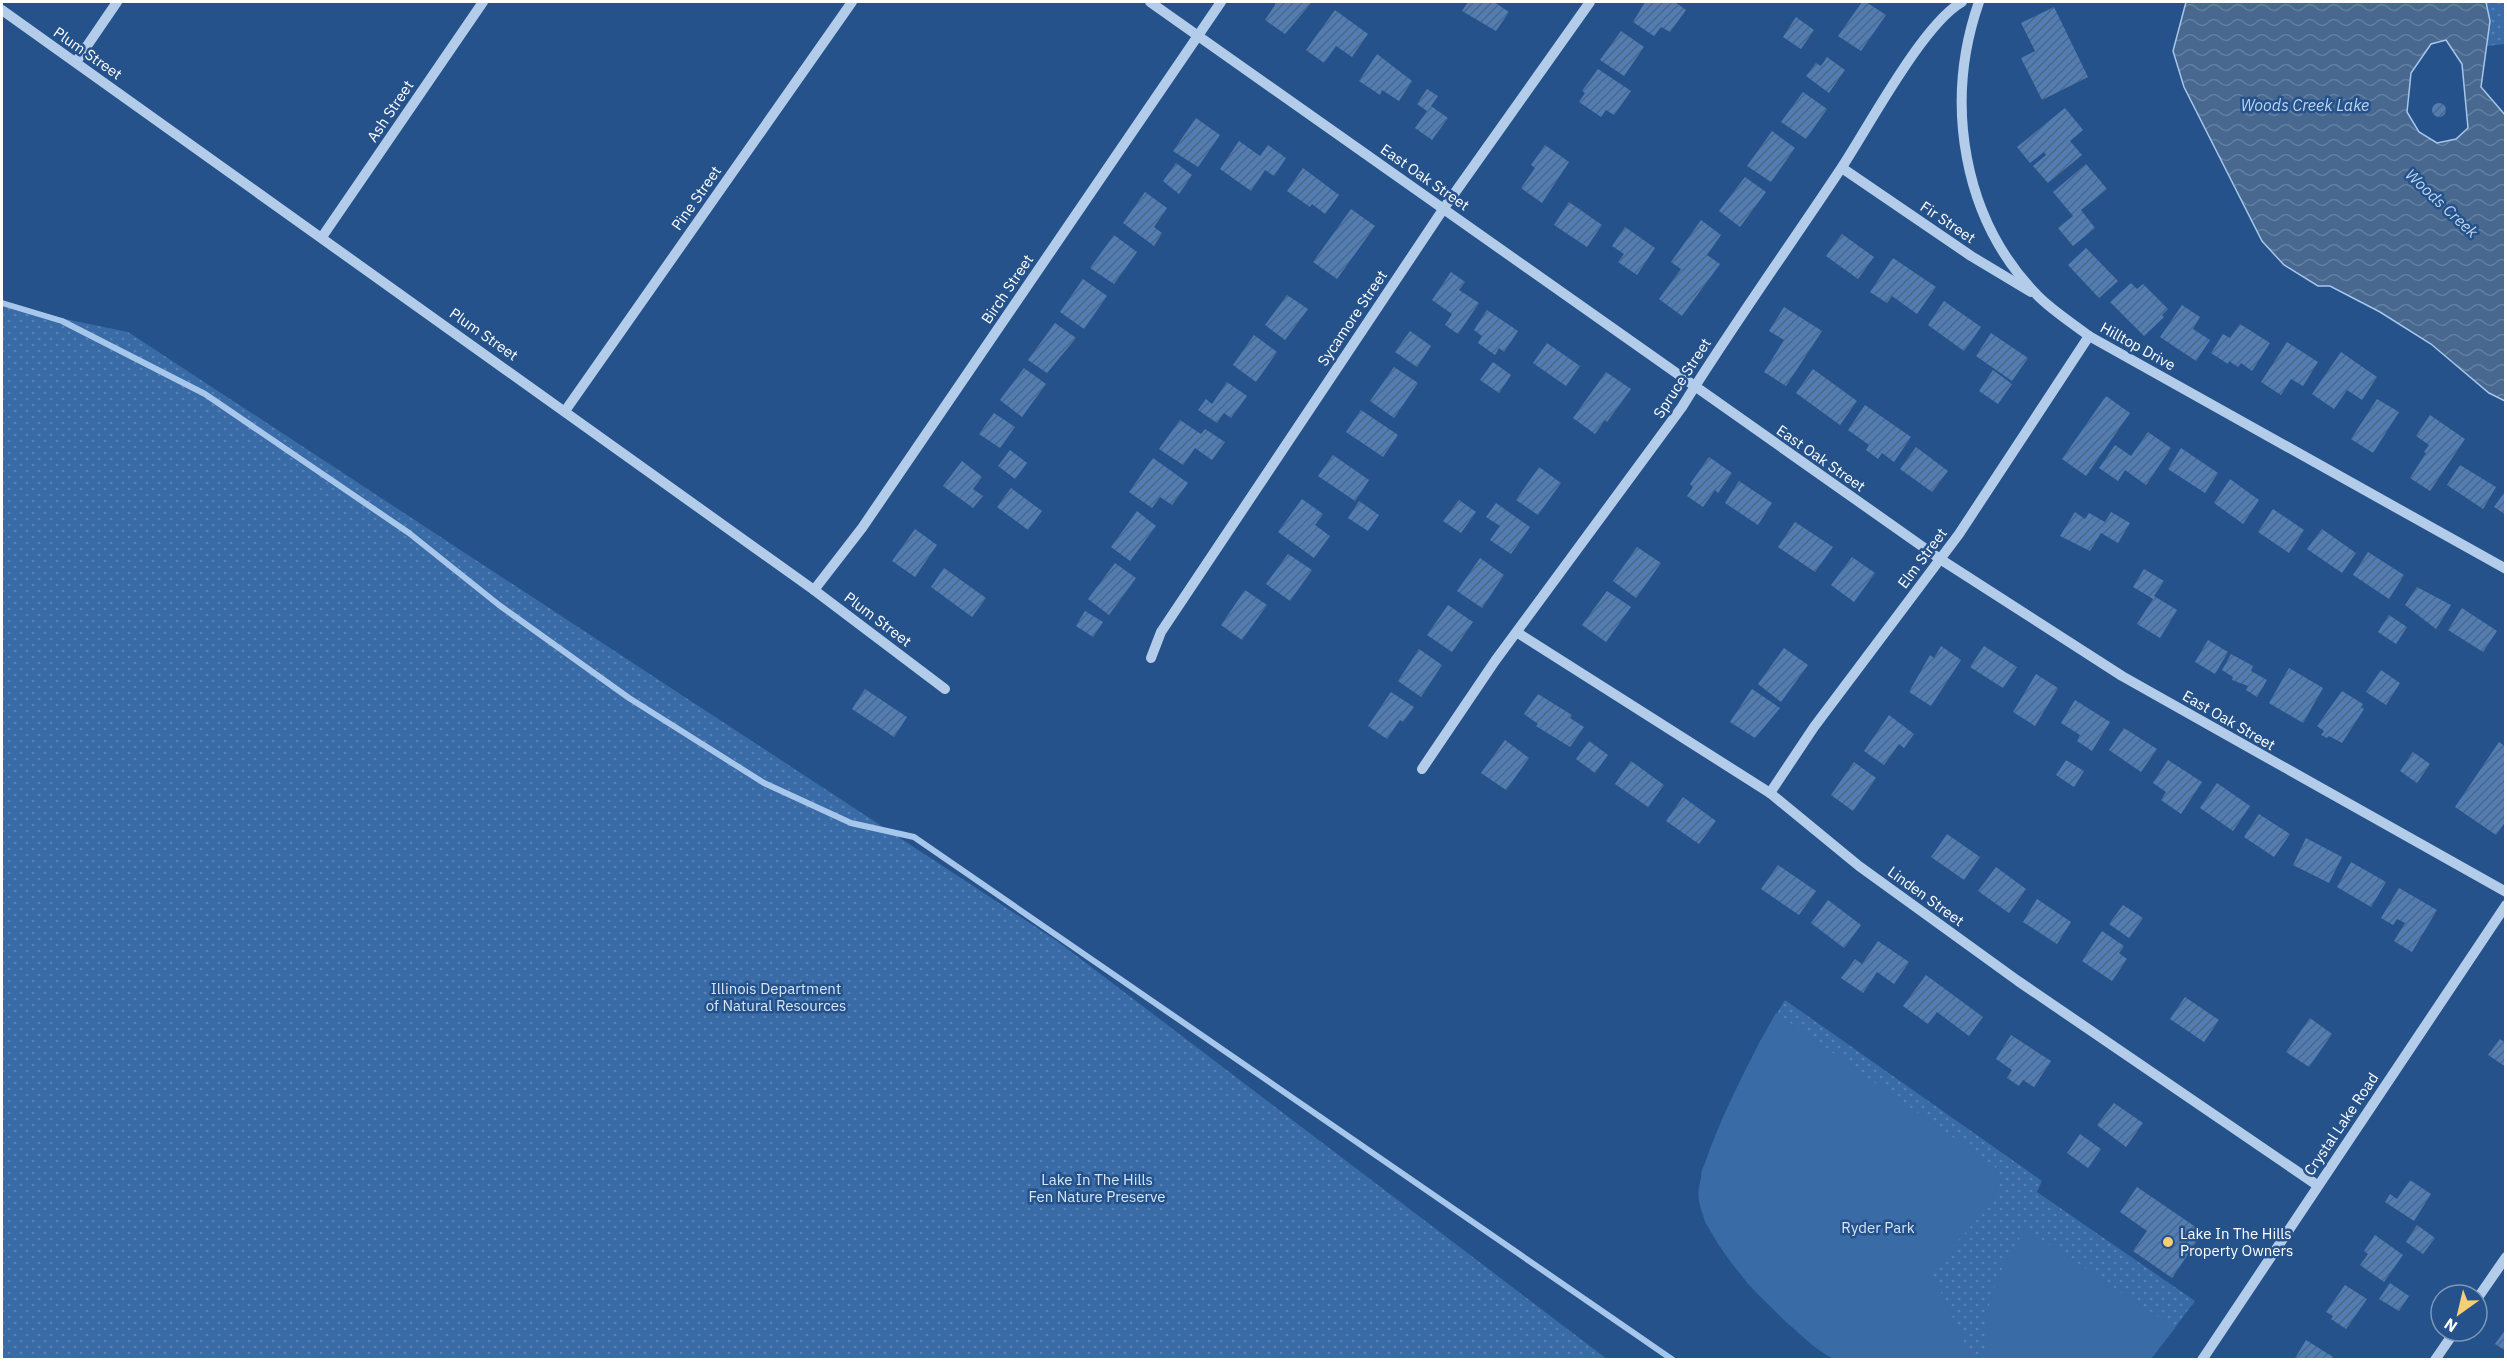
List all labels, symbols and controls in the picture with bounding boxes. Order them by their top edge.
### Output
street label: Plum Street [50,22,126,84]
street label: Ash Street [363,77,417,145]
water label: Woods Creek Lake [2241,95,2369,115]
street label: East Oak Street [1377,139,1473,215]
street label: Pine Street [667,162,725,234]
water label: Woods Creek [2402,164,2483,242]
street label: Fir Street [1917,197,1979,247]
street label: Birch Street [977,251,1037,327]
street label: Sycamore Street [1313,266,1391,370]
street label: Plum Street [446,303,522,365]
street label: Hilltop Drive [2097,318,2179,374]
street label: Spruce Street [1649,334,1715,422]
street label: East Oak Street [1773,420,1869,496]
street label: Elm Street [1893,524,1951,592]
street label: Plum Street [841,587,915,651]
street label: East Oak Street [2179,686,2279,754]
street label: Linden Street [1884,862,1968,930]
park label: Illinois Department of Natural Resources [706,979,846,1015]
street label: Crystal Lake Road [2300,1069,2382,1179]
park label: Lake In The Hills Fen Nature Preserve [1028,1170,1166,1206]
park label: Ryder Park [1841,1218,1915,1237]
place label: Lake In The Hills Property Owners [2180,1224,2293,1260]
marker: Lake In The Hills Property Owners [2161,1235,2175,1249]
north arrow [2429,1283,2489,1343]
text: N [2440,1314,2461,1337]

